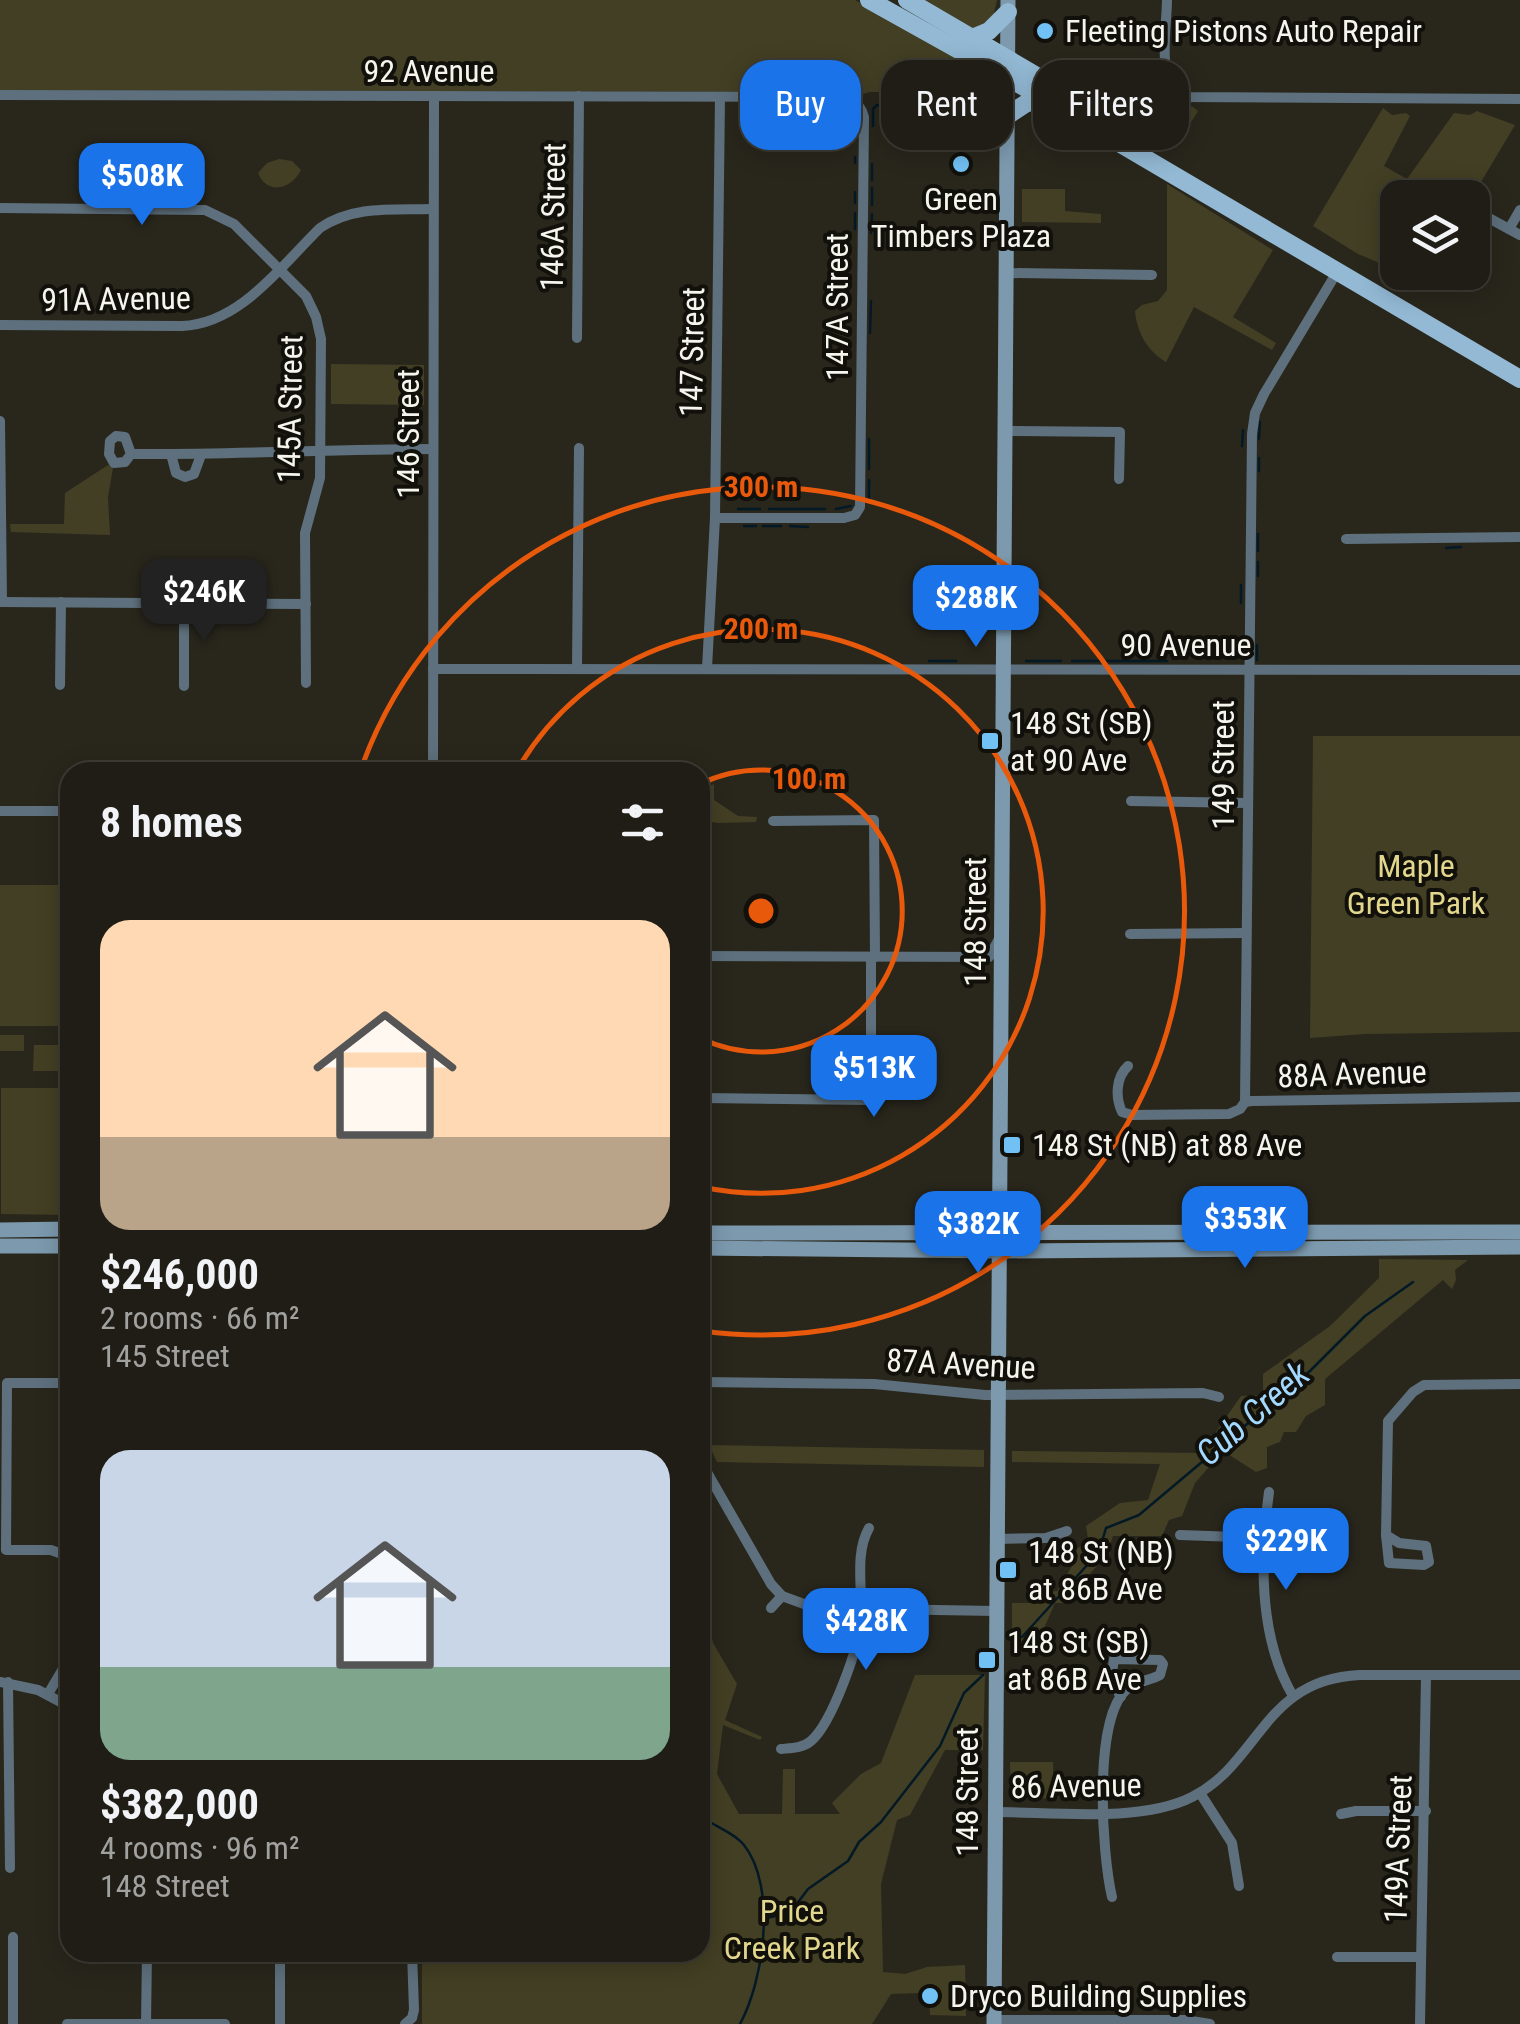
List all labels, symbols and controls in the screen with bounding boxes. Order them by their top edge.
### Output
place label: Fleeting Pistons Auto Repair [1065,12,1422,50]
marker: Fleeting Pistons Auto Repair [1034,20,1056,42]
street label: 92 Avenue [363,52,495,90]
chip: Buy [740,60,861,150]
chip: Rent [881,60,1013,150]
chip: Filters [1033,60,1189,150]
pin: $508K [72,143,212,228]
street label: 146A Street [533,143,573,291]
marker: Green Timbers Plaza [950,153,972,175]
text: $508K [101,156,183,194]
place label: Green Timbers Plaza [871,180,1051,255]
map controls [1380,180,1490,290]
button: layers [1380,180,1490,290]
street label: 147A Street [818,233,856,381]
street label: 91A Avenue [41,279,191,319]
street label: 147 Street [672,287,712,417]
street label: 145A Street [270,335,310,483]
street label: 146 Street [389,369,427,499]
text: 300 m [724,469,798,504]
pin: $246K [134,559,274,644]
pin: $288K [906,565,1046,650]
text: $246K [163,572,245,610]
text: $288K [935,578,1017,616]
text: 200 m [724,611,798,646]
street label: 90 Avenue [1120,626,1252,664]
street label: 149 Street [1204,700,1242,830]
place label: 148 St (SB) at 90 Ave [1010,704,1152,779]
marker: 148 St (SB) at 90 Ave [979,730,1001,752]
text: 100 m [772,761,846,796]
icon: filters [615,795,670,850]
text: 8 homes [100,798,243,847]
park label: Maple Green Park [1347,847,1486,922]
street label: 148 Street [956,857,994,987]
centre of rings [743,893,779,929]
icon: home [295,985,475,1165]
pin: $513K [804,1035,944,1120]
text: $513K [833,1048,915,1086]
street label: 88A Avenue [1277,1052,1427,1096]
place label: 148 St (NB) at 88 Ave [1032,1126,1302,1164]
marker: 148 St (NB) at 88 Ave [1001,1134,1023,1156]
pin: $353K [1175,1186,1315,1271]
pin: $382K [908,1191,1048,1276]
text: $353K [1204,1199,1286,1237]
text: $382K [937,1204,1019,1242]
text: $246,000 [100,1250,259,1299]
text: 2 rooms · 66 m² [100,1299,299,1337]
text: 145 Street [100,1337,230,1375]
street label: 87A Avenue [885,1341,1037,1387]
water label: Cub Creek [1188,1353,1319,1474]
pin: $229K [1216,1508,1356,1593]
icon: home [295,1515,475,1695]
text: $229K [1245,1521,1327,1559]
place label: 148 St (NB) at 86B Ave [1028,1533,1174,1608]
marker: 148 St (NB) at 86B Ave [997,1559,1019,1581]
pin: $428K [796,1588,936,1673]
text: $428K [825,1601,907,1639]
place label: 148 St (SB) at 86B Ave [1007,1623,1149,1698]
marker: 148 St (SB) at 86B Ave [976,1649,998,1671]
street label: 148 Street [948,1727,986,1857]
street label: 86 Avenue [1010,1766,1142,1806]
street label: 149A Street [1376,1774,1420,1924]
text: $382,000 [100,1780,259,1829]
text: 4 rooms · 96 m² [100,1829,299,1867]
text: 148 Street [100,1867,230,1905]
park label: Price Creek Park [724,1892,861,1967]
place label: Dryco Building Supplies [950,1977,1247,2015]
marker: Dryco Building Supplies [919,1985,941,2007]

